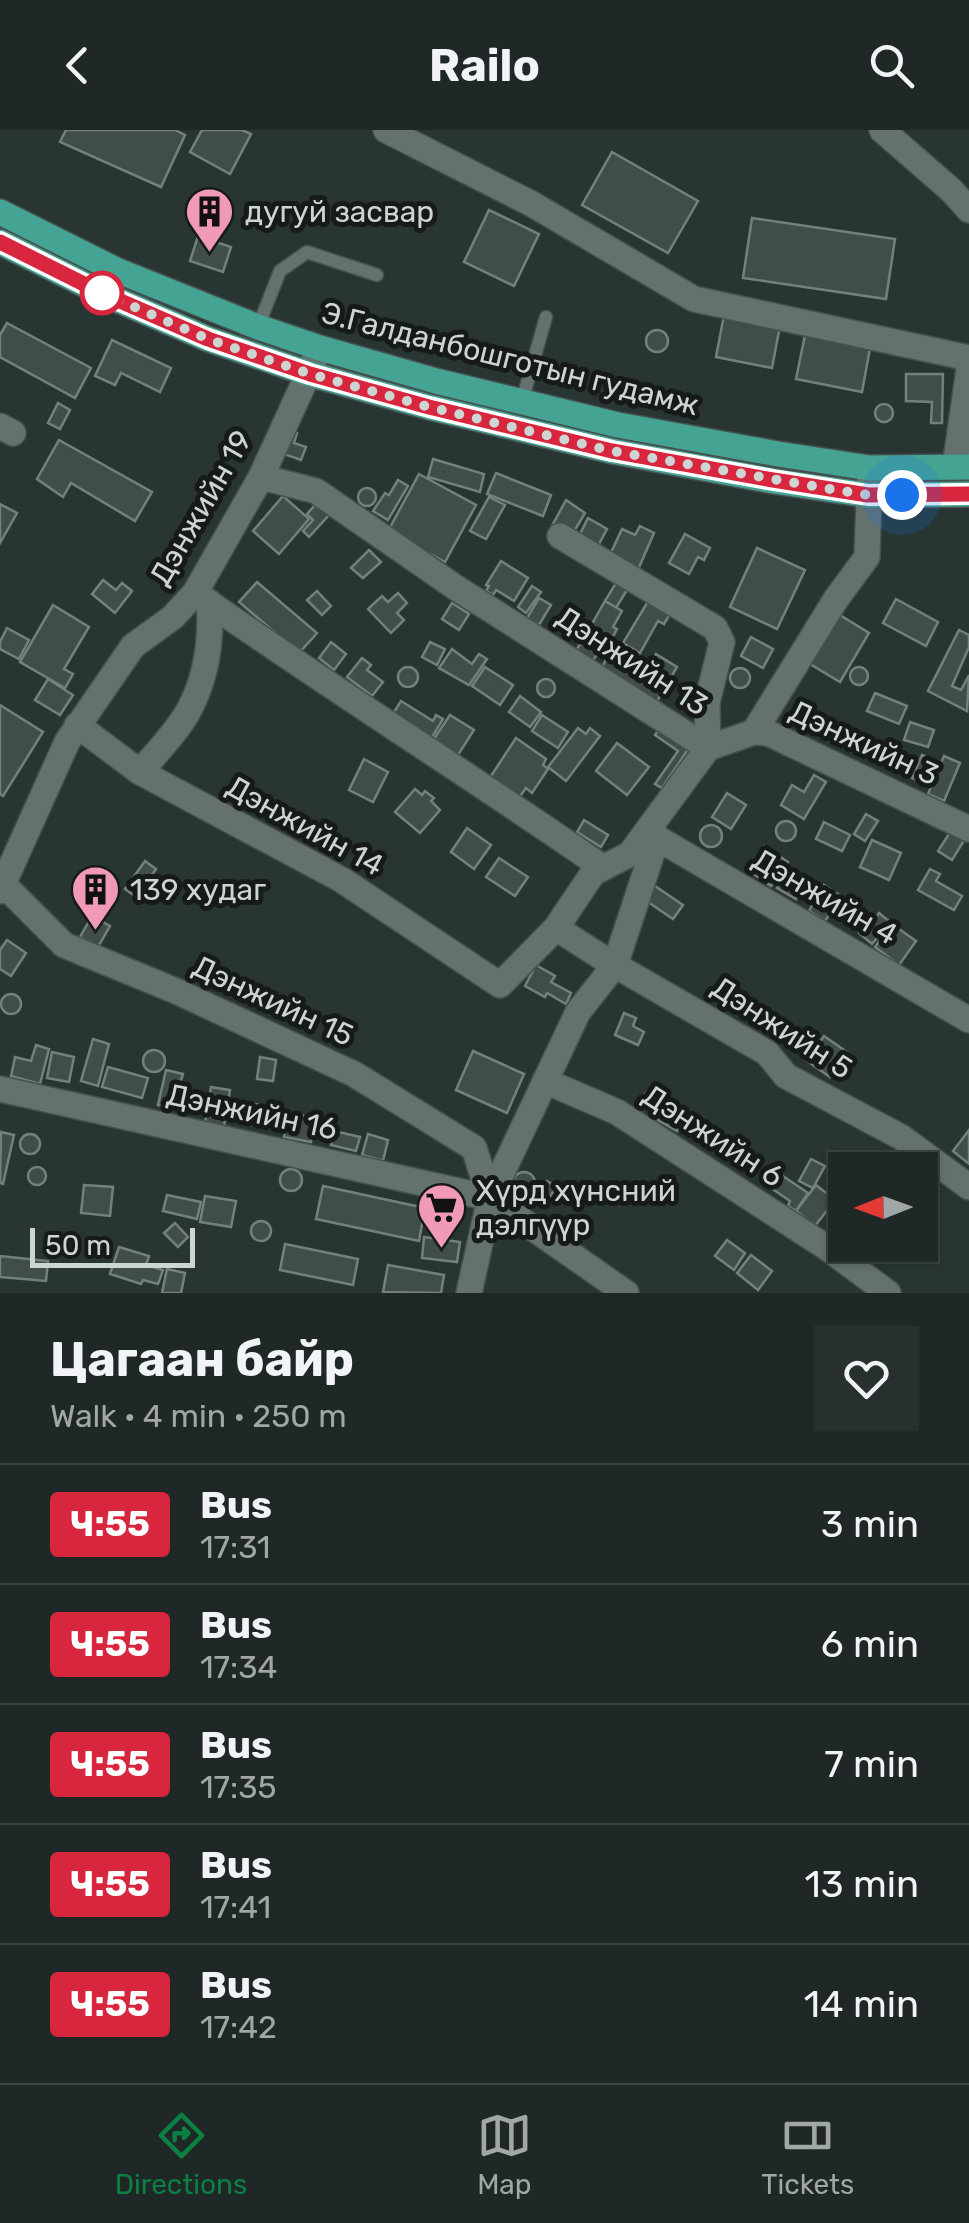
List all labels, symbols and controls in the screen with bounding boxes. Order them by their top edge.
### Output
icon: back [50,38,105,93]
icon: search [864,38,919,93]
text: Railo [429,39,540,92]
building icon: дугуй засвар [184,186,236,254]
place label: дугуй засвар [245,194,434,230]
unlabelled marker [81,272,123,314]
street label: Э.Галданбошготын гудамж [318,295,702,423]
street label: Дэнжийн 19 [142,424,260,592]
your location [877,470,927,520]
street label: Дэнжийн 13 [550,599,714,723]
street label: Дэнжийн 3 [784,693,944,793]
street label: Дэнжийн 14 [220,768,390,884]
street label: Дэнжийн 4 [746,841,904,953]
building icon: 139 худаг [69,864,121,932]
place label: 139 худаг [130,872,266,908]
street label: Дэнжийн 15 [187,948,359,1054]
street label: Дэнжийн 5 [705,969,859,1087]
street label: Дэнжийн 16 [164,1076,340,1148]
street label: Дэнжийн 6 [636,1077,790,1195]
north arrow [828,1152,938,1262]
map controls [828,1152,938,1262]
place label: Хүрд хүнсний дэлгүүр [476,1173,676,1243]
supermarket icon: Хүрд хүнсний дэлгүүр [415,1182,467,1250]
scale bar [30,1223,195,1268]
text: 50 m [45,1229,111,1262]
button: heart [814,1326,919,1431]
text: Цагаан байр [50,1331,354,1388]
text: Walk · 4 min · 250 m [50,1397,347,1435]
text: Bus [200,1482,272,1528]
text: 3 min [821,1501,919,1547]
text: Ч:55 [70,1503,150,1545]
text: 17:31 [200,1528,271,1566]
text: Bus [200,1602,272,1648]
text: 6 min [821,1621,919,1667]
text: Ч:55 [70,1623,150,1665]
text: 17:34 [200,1648,277,1686]
text: Bus [200,1722,272,1768]
text: 7 min [824,1741,919,1787]
text: Ч:55 [70,1743,150,1785]
text: 17:35 [200,1768,276,1806]
text: Bus [200,1842,272,1888]
text: 13 min [805,1861,919,1907]
text: Ч:55 [70,1863,150,1905]
text: 17:41 [200,1888,271,1926]
text: Bus [200,1962,272,2008]
text: 14 min [804,1981,919,2027]
text: Ч:55 [70,1983,150,2025]
text: 17:42 [200,2008,277,2046]
tab: Directions [115,2108,247,2201]
tab: Map [477,2108,532,2201]
tab: Tickets [761,2108,854,2201]

